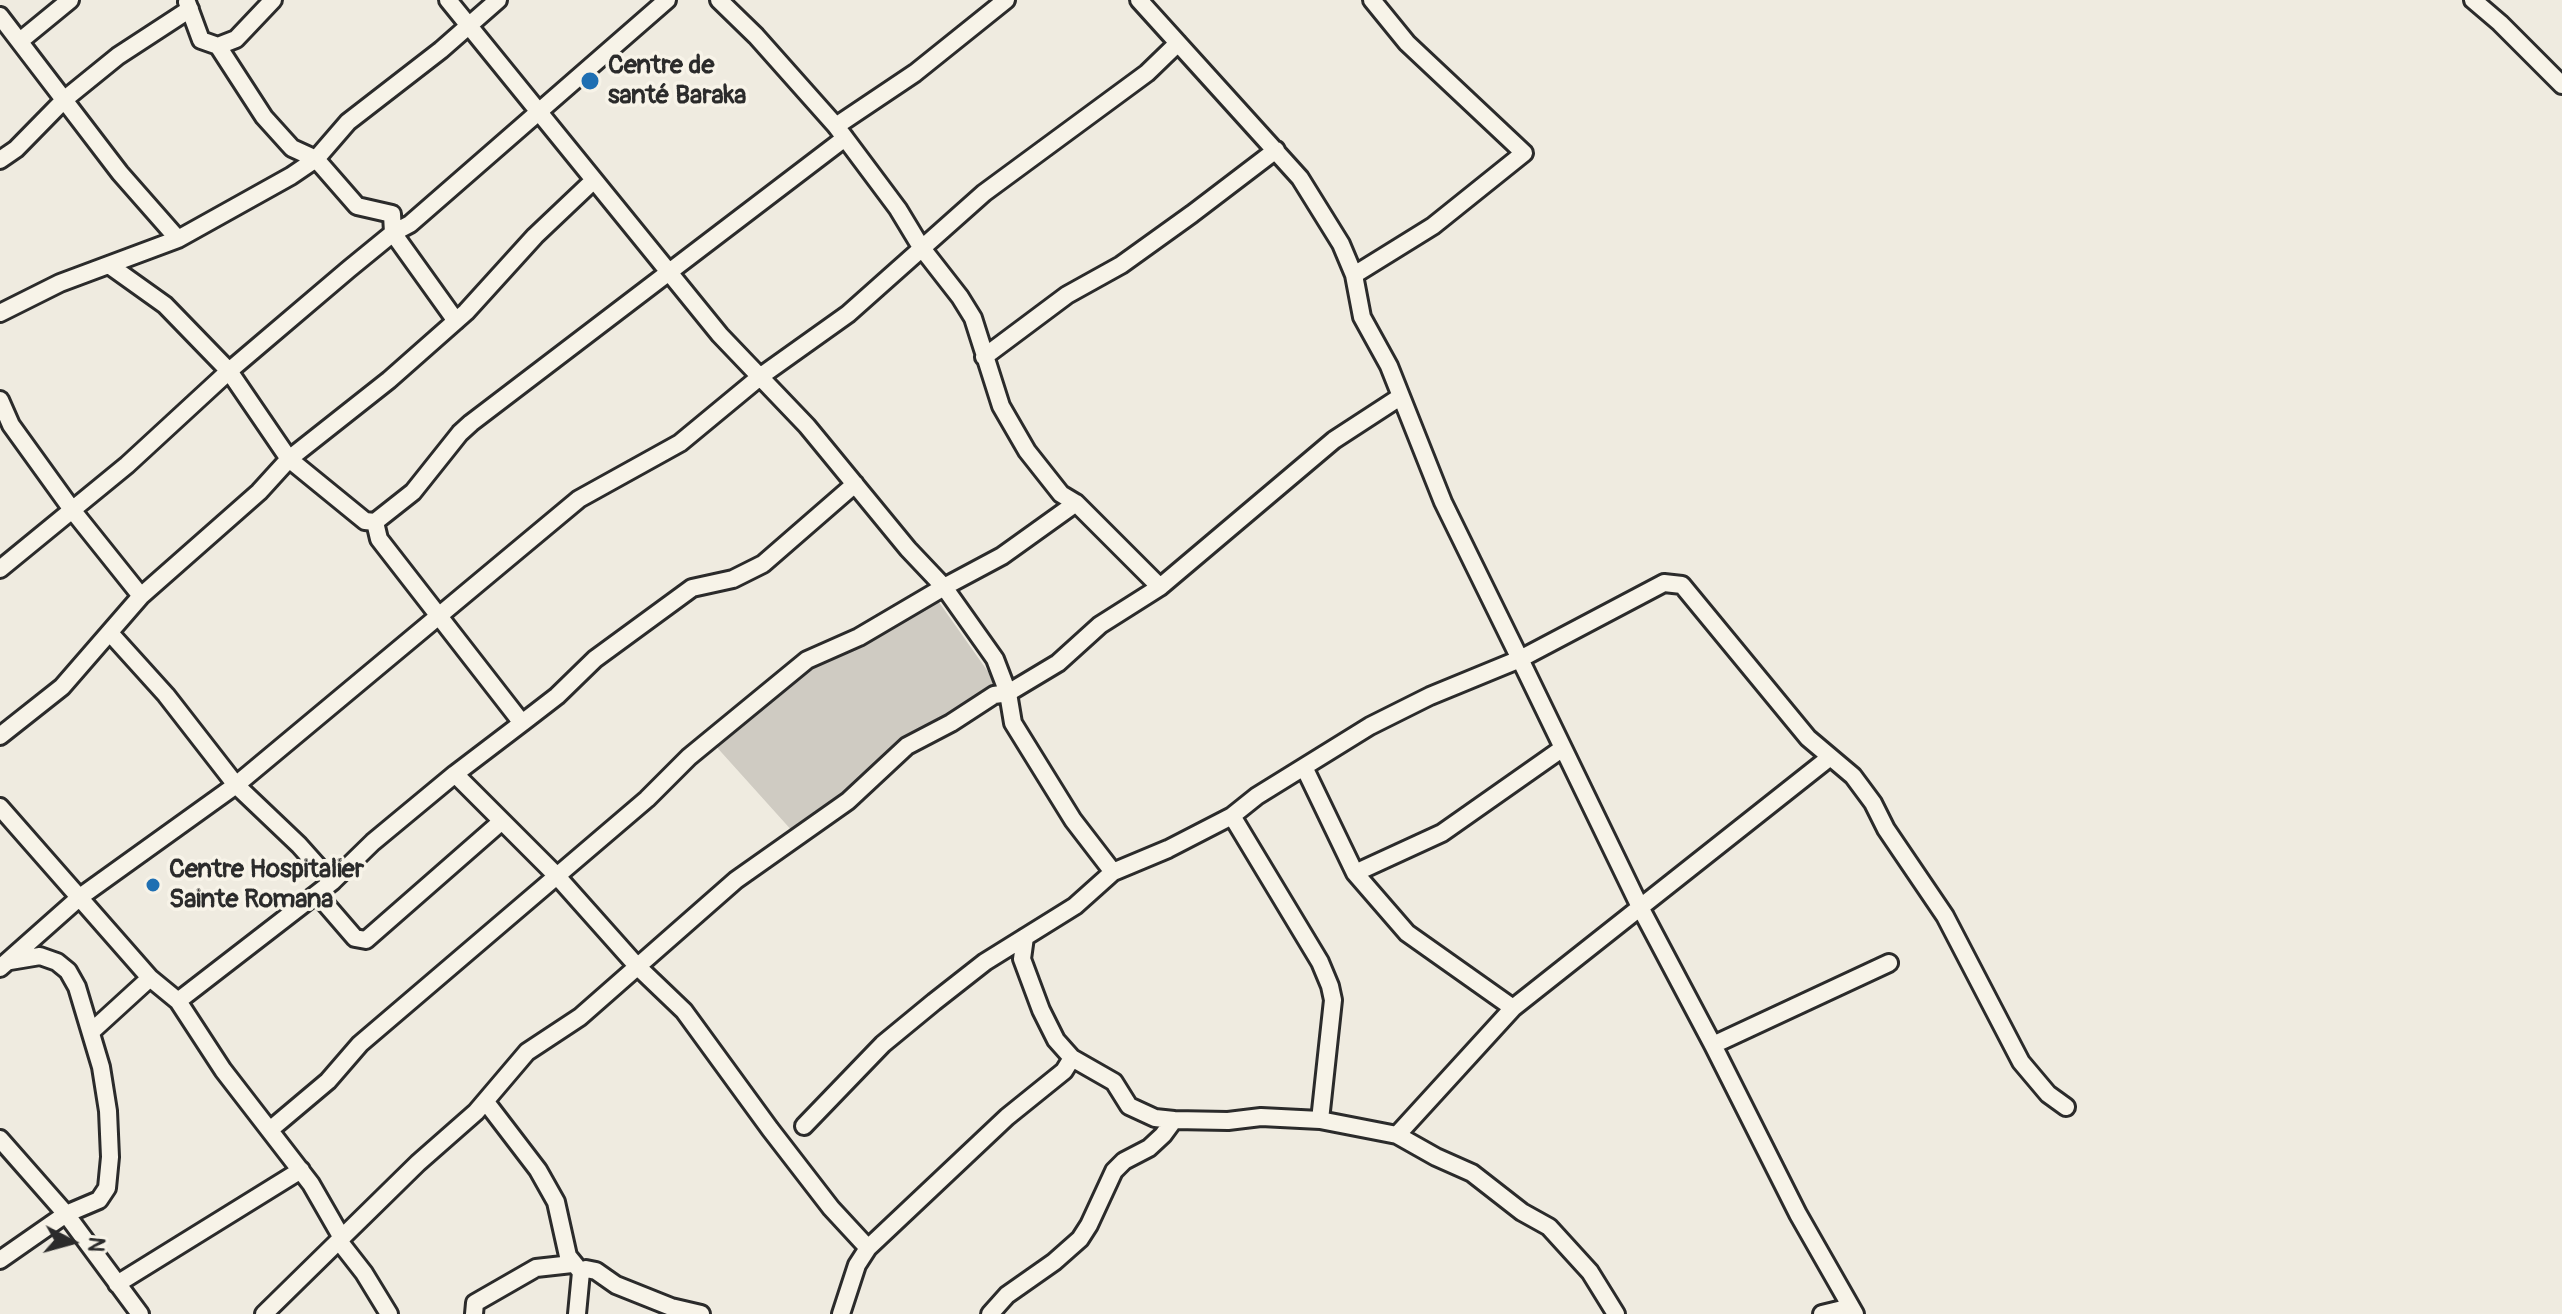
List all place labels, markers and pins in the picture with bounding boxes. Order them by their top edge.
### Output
place label: Centre de santé Baraka [608,50,746,112]
marker: Centre de santé Baraka [579,70,601,92]
place label: Centre Hospitalier Sainte Romana [169,854,364,916]
marker: Centre Hospitalier Sainte Romana [144,876,162,894]

